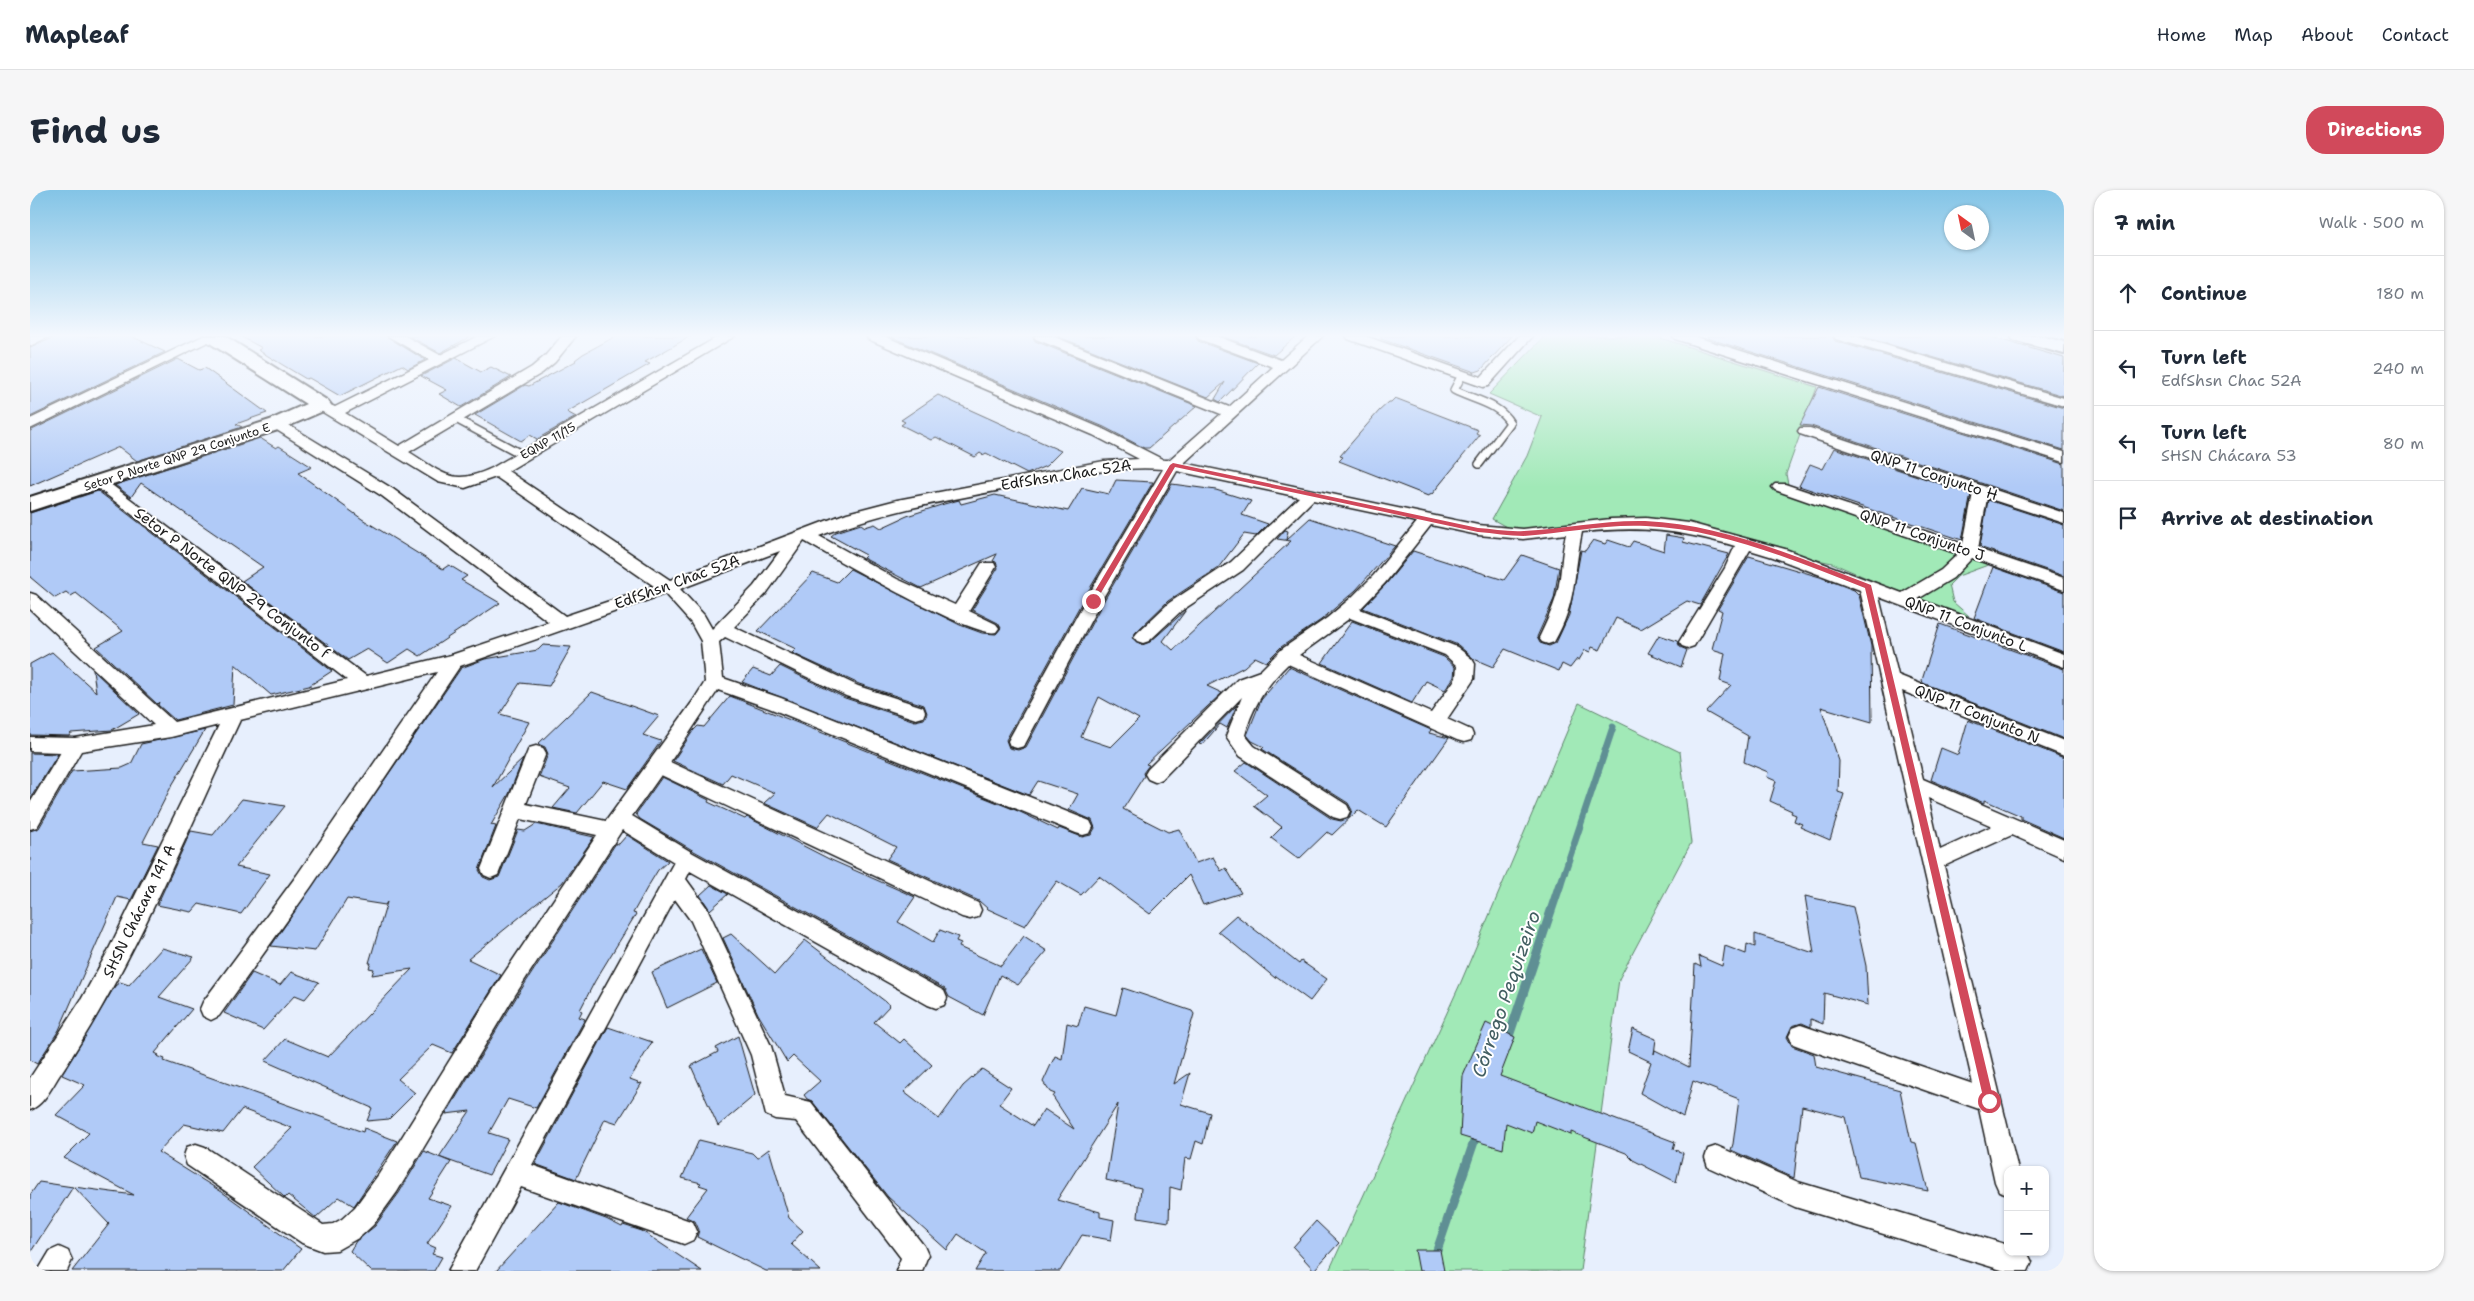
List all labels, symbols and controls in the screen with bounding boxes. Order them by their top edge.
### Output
text: Mapleaf [25,19,129,51]
text: Home [2157,23,2206,47]
text: Map [2234,23,2273,47]
text: About [2301,23,2354,47]
text: Contact [2382,23,2449,47]
button: Directions [2306,106,2444,154]
text: Find us [30,107,161,154]
north arrow [1944,205,1989,250]
text: 7 min [2114,209,2175,237]
text: Walk · 500 m [2319,212,2424,233]
icon: ahead [2114,279,2142,307]
text: Continue [2161,281,2247,306]
text: 180 m [2376,283,2424,304]
text: Turn left [2161,345,2247,370]
icon: left [2114,354,2142,382]
text: 240 m [2372,358,2424,379]
text: EdfShsn Chac 52A [2161,370,2302,391]
street label: Setor P Norte QNP 29 Conjunto E [82,419,272,495]
street label: EQNP 11/15 [517,419,579,463]
text: Turn left [2161,420,2247,445]
icon: left [2114,429,2142,457]
text: 80 m [2383,433,2424,454]
street label: QNP 11 Conjunto H [1868,445,2000,505]
text: SHSN Chácara 53 [2161,445,2297,466]
street label: EdfShsn Chac 52A [999,455,1133,495]
street label: Setor P Norte QNP 29 Conjunto f [130,503,334,663]
street label: QNP 11 Conjunto J [1857,504,1987,566]
icon: arrive [2114,504,2142,532]
text: Arrive at destination [2161,506,2373,531]
street label: EdfShsn Chac 52A [612,550,742,614]
route end [1082,590,1105,613]
street label: QNP 11 Conjunto L [1902,591,2030,657]
street label: QNP 11 Conjunto N [1911,680,2043,748]
street label: SHSN Chácara 141 A [98,841,180,981]
water label: Córrego Pequizeiro [1466,907,1546,1081]
route start [1978,1090,2001,1113]
map controls [2004,1166,2049,1256]
button: + [2004,1166,2049,1211]
button: − [2004,1211,2049,1256]

